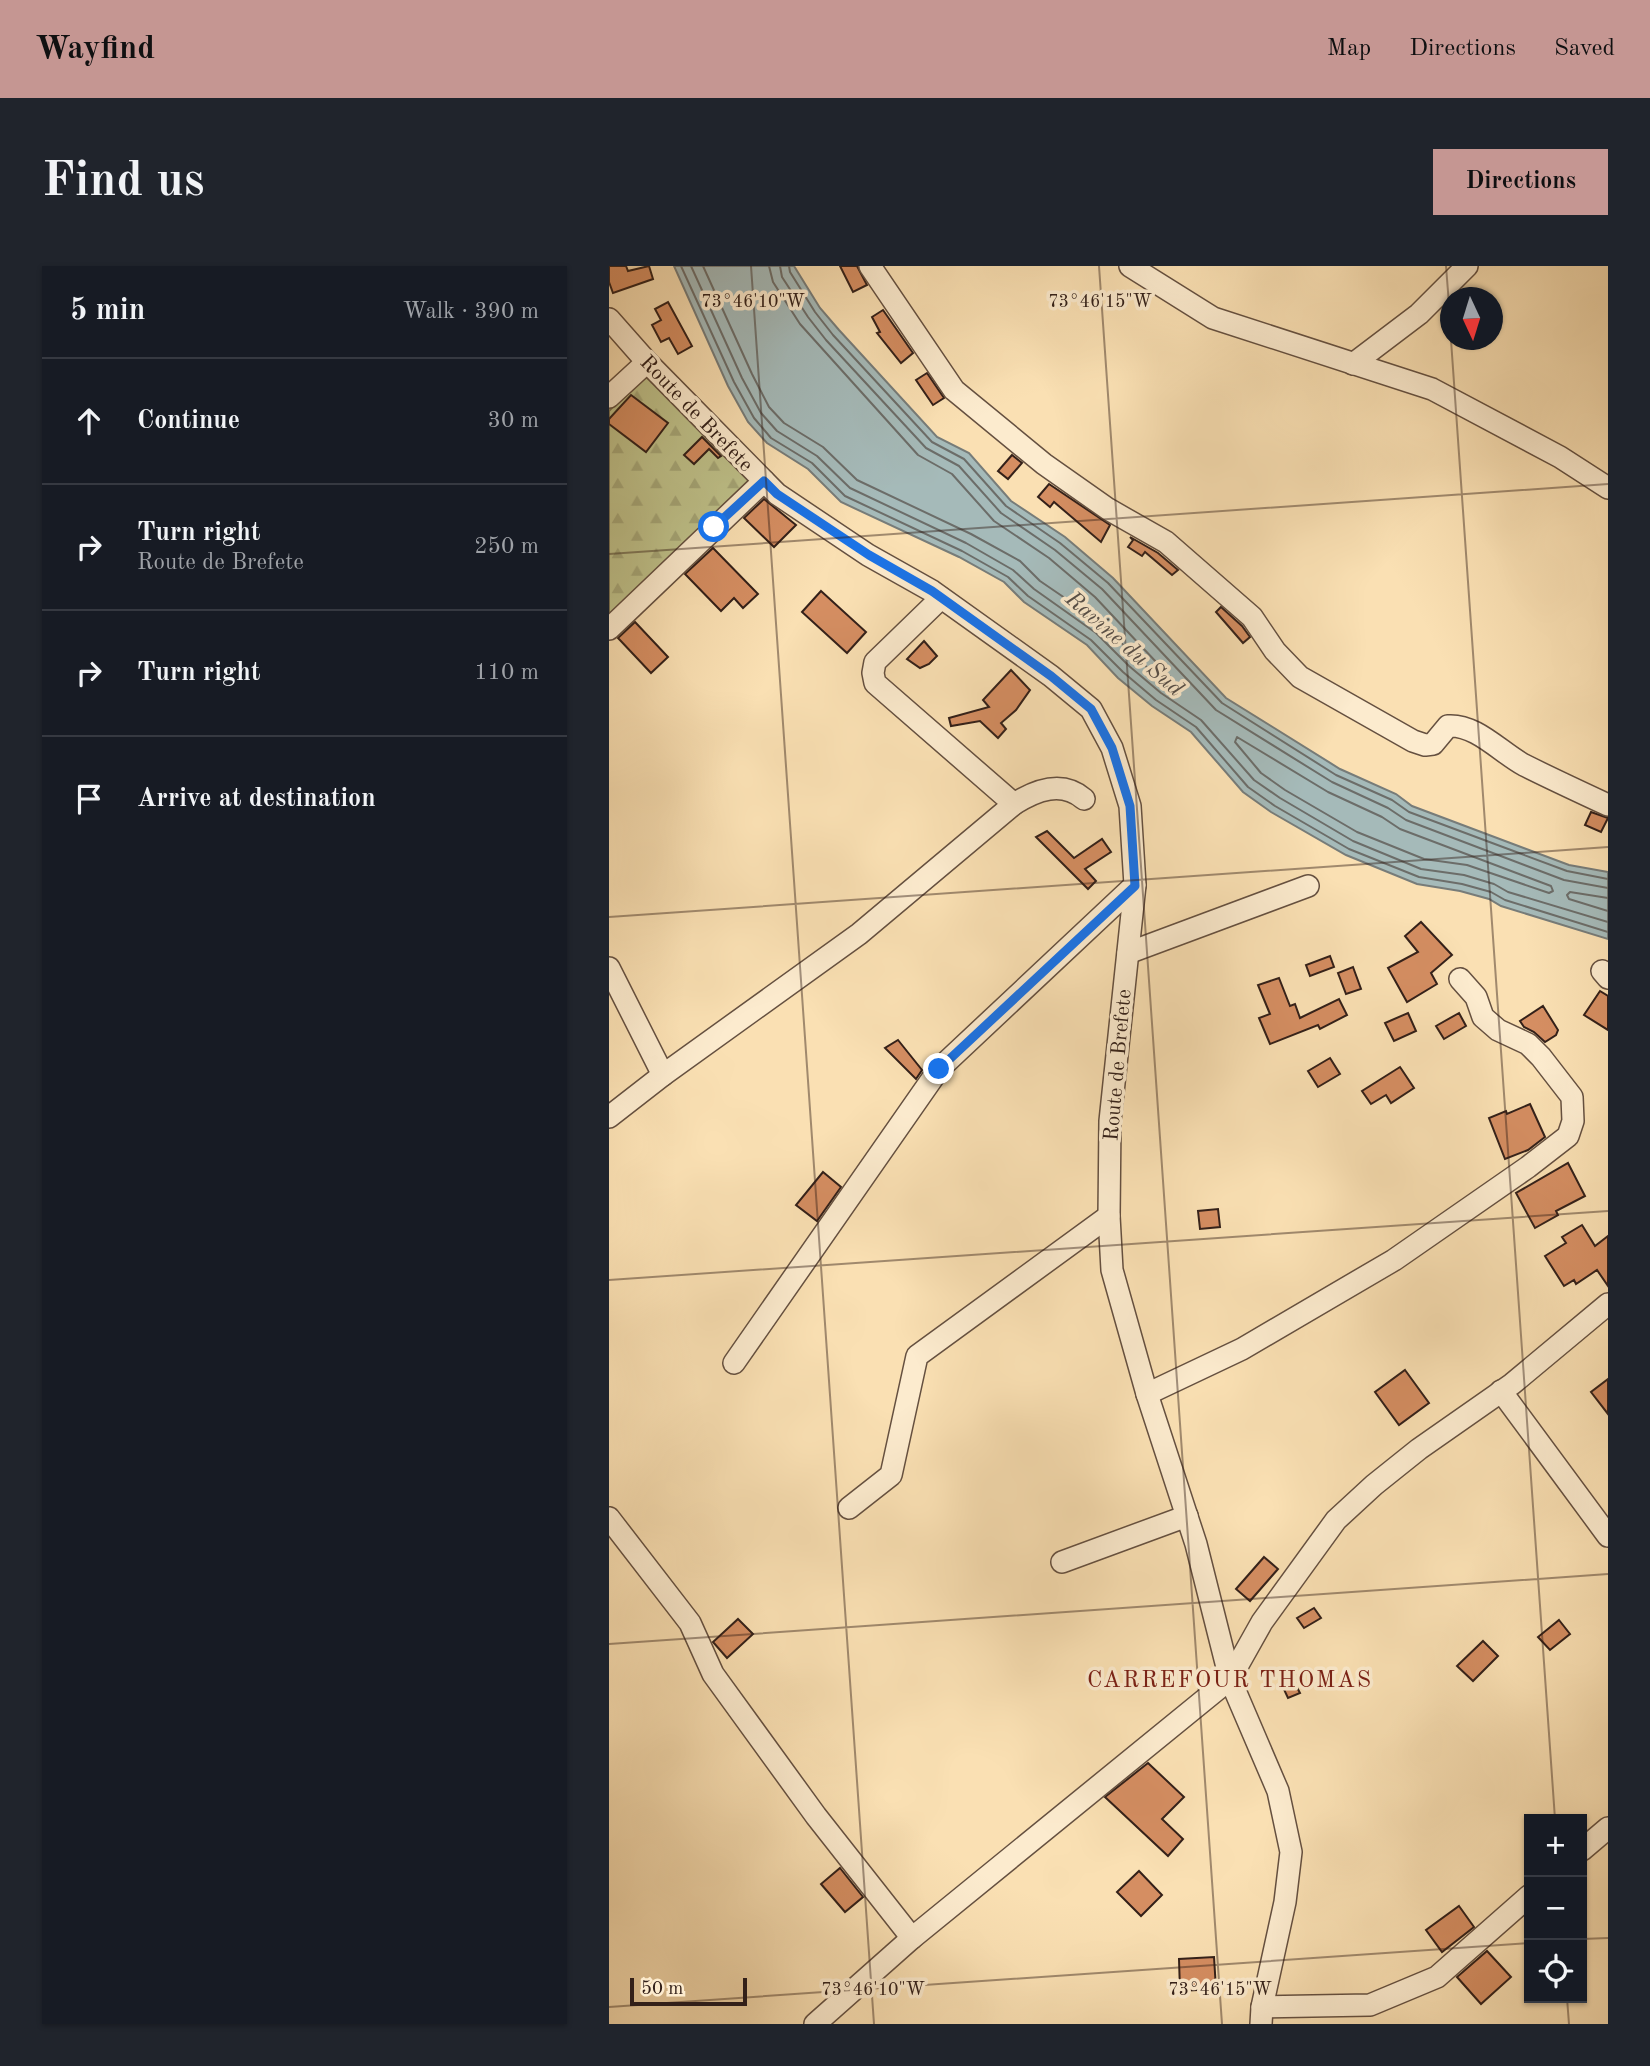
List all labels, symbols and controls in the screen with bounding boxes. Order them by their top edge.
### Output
text: Wayfind [35,33,155,66]
text: Map [1327,37,1371,61]
text: Directions [1409,37,1516,61]
text: Saved [1554,37,1615,61]
button: Directions [1433,149,1608,215]
text: Find us [42,158,205,207]
north arrow [1440,287,1503,350]
text: 73°46'10"W [701,293,805,311]
text: 73°46'15"W [1048,293,1152,311]
text: 5 min [70,296,145,326]
text: Walk · 390 m [403,300,539,323]
street label: Route de Brefete [635,352,756,476]
icon: ahead [70,402,108,440]
text: Continue [137,408,240,434]
text: 30 m [488,409,539,432]
route start [698,511,729,542]
text: Turn right [137,520,260,546]
icon: right [70,528,108,566]
text: 250 m [474,535,539,558]
text: Route de Brefete [137,551,304,574]
water label: Ravine du Sud [1060,586,1188,702]
icon: right [70,654,108,692]
text: Turn right [137,660,260,686]
text: 110 m [474,661,539,684]
icon: arrive [70,780,108,818]
text: Arrive at destination [137,786,376,812]
street label: Route de Brefete [1101,988,1136,1142]
route end [923,1053,954,1084]
district label: CARREFOUR THOMAS [1087,1669,1373,1692]
map controls [1524,1814,1587,2003]
button: + [1524,1814,1587,1877]
button: − [1524,1877,1587,1940]
button: locate [1524,1940,1587,2003]
scale bar [630,1975,747,2007]
text: 50 m [641,1980,683,1999]
text: 73°46'10"W [821,1981,925,1999]
text: 73°46'15"W [1168,1981,1272,1999]

